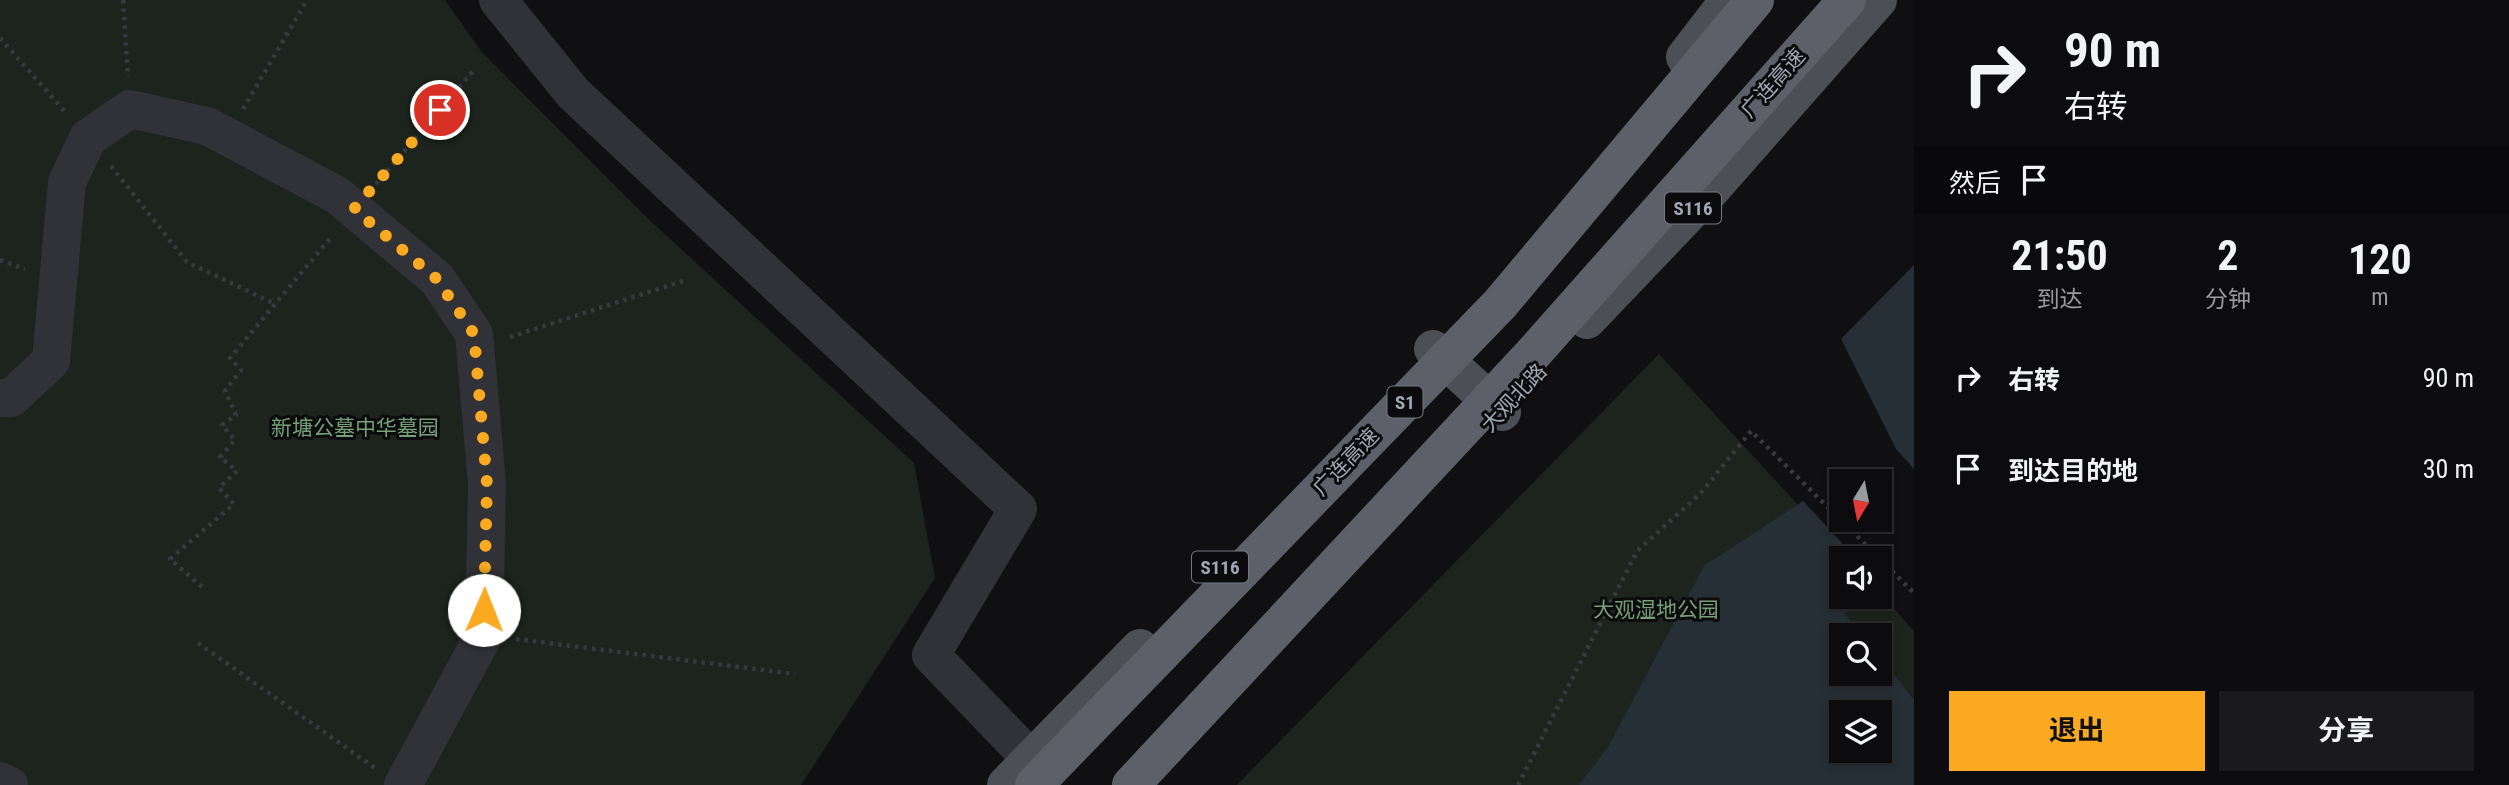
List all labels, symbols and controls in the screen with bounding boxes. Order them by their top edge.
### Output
text: 90 m [2064,22,2161,79]
icon: right [1949,28,2040,119]
street label: 广连高速 [1736,44,1810,122]
pin [410,80,470,140]
text: 右转 [2064,88,2128,126]
icon: arrive [421,91,459,129]
icon: arrive [2015,161,2053,199]
text: 然后 [1949,168,2001,198]
road number: S116 [1665,192,1721,224]
text: 21:50 [2011,231,2108,280]
text: 2 [2217,231,2238,280]
text: 120 [2348,235,2412,284]
text: m [2371,284,2389,311]
text: 到达 [2036,286,2082,313]
text: 分钟 [2205,286,2251,313]
street label: 大观北路 [1477,359,1551,437]
icon: right [1949,359,1987,397]
text: 90 m [2423,363,2474,393]
text: 右转 [2008,365,2060,395]
road number: S1 [1388,386,1422,418]
park label: 新塘公墓中华墓园 [271,416,439,440]
street label: 广连高速 [1308,423,1384,501]
icon: arrive [1949,450,1987,488]
text: 30 m [2423,454,2474,484]
text: 到达目的地 [2008,456,2138,486]
north arrow [1829,469,1892,532]
map controls [1829,469,1892,763]
button: sound [1829,546,1892,609]
road number: S116 [1192,552,1248,582]
position arrow [447,573,521,647]
park label: 大观湿地公园 [1593,598,1719,622]
button: search [1829,623,1892,686]
button: 退出 [1949,691,2205,771]
button: 分享 [2219,691,2474,771]
button: layers [1829,700,1892,763]

